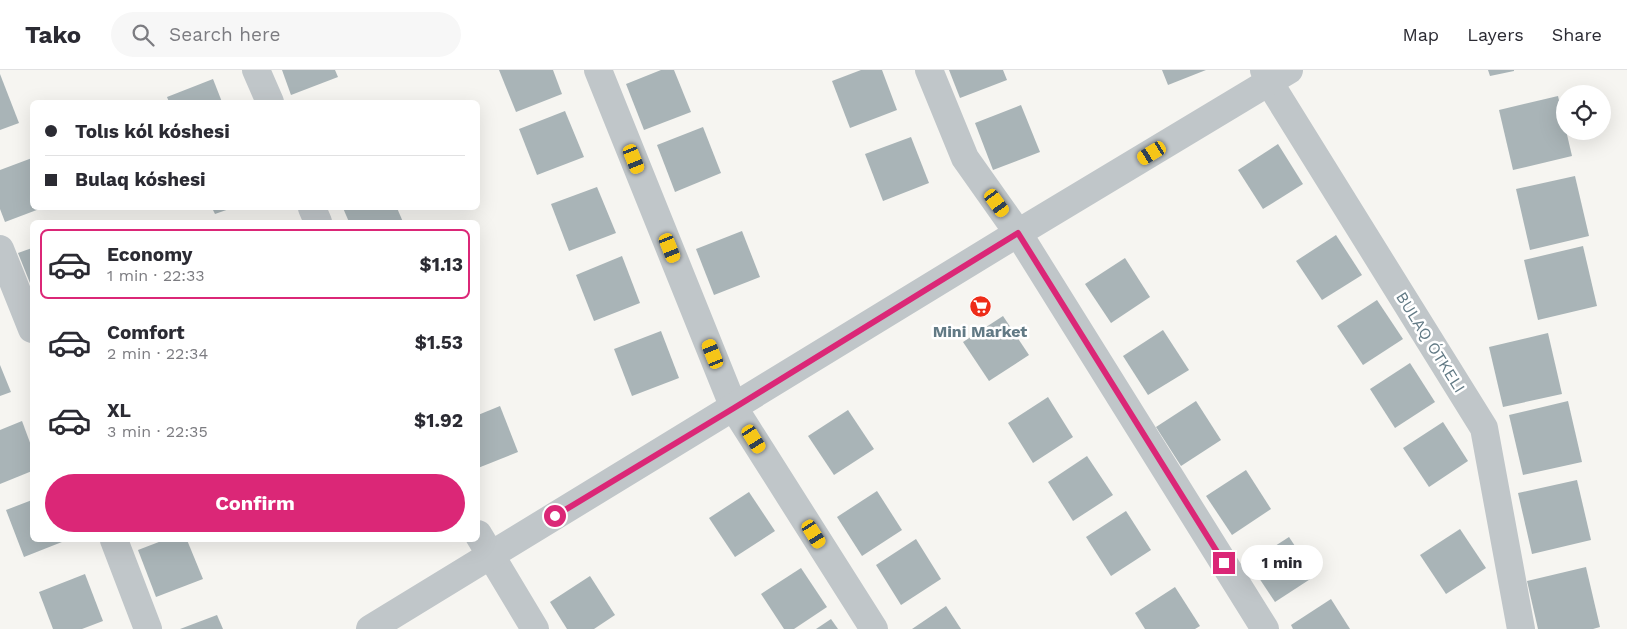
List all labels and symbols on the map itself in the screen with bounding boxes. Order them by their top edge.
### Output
car [1135,139,1168,167]
car [621,142,646,176]
car [982,186,1011,220]
car [657,231,682,265]
street label: BULAQ ÓTKELI [1392,288,1469,396]
supermarket icon: Mini Market [968,295,992,319]
place label: Mini Market [933,322,1027,341]
car [700,337,725,371]
car [739,422,768,456]
route start [544,505,566,527]
car [799,517,828,551]
callout: 1 min [1242,546,1324,580]
route end [1213,552,1235,574]

